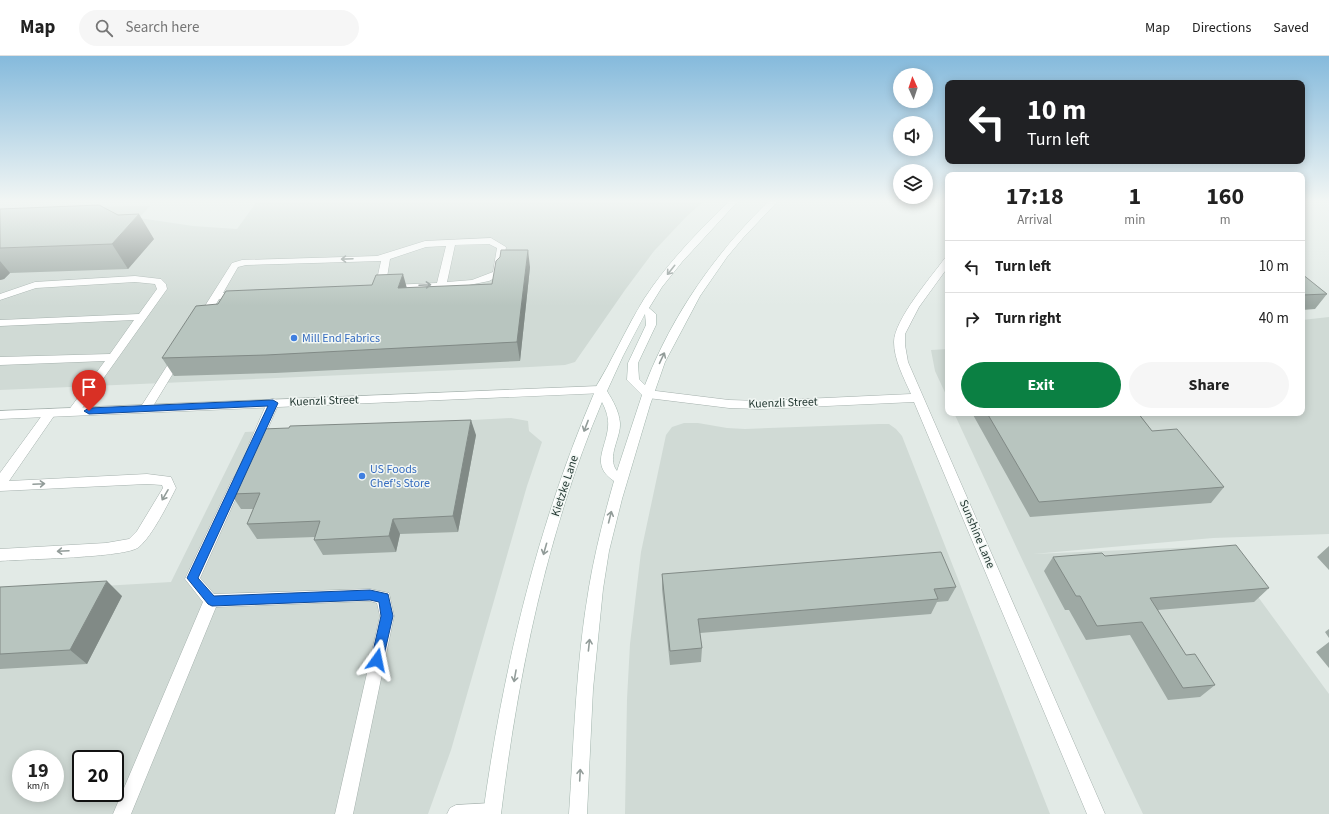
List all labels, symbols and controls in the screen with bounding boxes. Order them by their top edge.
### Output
search box [79,10,359,46]
text: Map [20,14,55,41]
icon: search [93,17,115,39]
text: Search here [125,17,199,38]
text: Map [1145,18,1170,38]
text: Directions [1192,18,1251,38]
text: Saved [1273,18,1309,38]
north arrow [893,68,933,108]
map controls [893,68,933,204]
text: 10 m [1027,90,1086,130]
icon: left [961,96,1013,148]
button: sound [893,116,933,156]
text: Turn left [1027,127,1089,152]
button: layers [893,164,933,204]
text: 17:18 [1006,179,1064,214]
text: 1 [1129,179,1141,214]
text: 160 [1206,179,1244,214]
text: Arrival [1017,211,1052,229]
text: min [1124,211,1145,229]
text: m [1220,211,1231,229]
one-way arrow [341,256,354,263]
icon: left [961,256,983,278]
text: Turn left [995,256,1051,277]
text: 10 m [1259,256,1289,277]
one-way arrow [667,264,675,275]
one-way arrow [418,282,431,289]
icon: right [961,308,983,330]
text: Turn right [995,308,1061,329]
text: 40 m [1259,308,1289,329]
place label: Mill End Fabrics [302,330,380,347]
marker: Mill End Fabrics [289,333,299,343]
one-way arrow [659,352,666,364]
button: Exit [961,362,1121,408]
button: Share [1129,362,1289,408]
pin [72,370,106,411]
icon: arrive [78,376,100,398]
street label: Kuenzli Street [289,391,359,411]
street label: Kuenzli Street [748,393,818,413]
one-way arrow [582,420,590,432]
street label: Kietzke Lane [547,453,583,519]
place label: US Foods Chef's Store [370,461,430,492]
marker: US Foods Chef's Store [357,471,367,481]
one-way arrow [32,481,45,488]
one-way arrow [161,489,169,501]
street label: Sunshine Lane [955,497,999,571]
one-way arrow [607,511,614,524]
one-way arrow [541,543,548,556]
one-way arrow [57,548,70,555]
position arrow [356,639,398,681]
one-way arrow [585,639,593,652]
one-way arrow [511,669,519,682]
speed limit sign: 20 [72,750,124,802]
text: 19 [27,757,49,785]
one-way arrow [576,769,584,782]
text: km/h [27,779,49,793]

